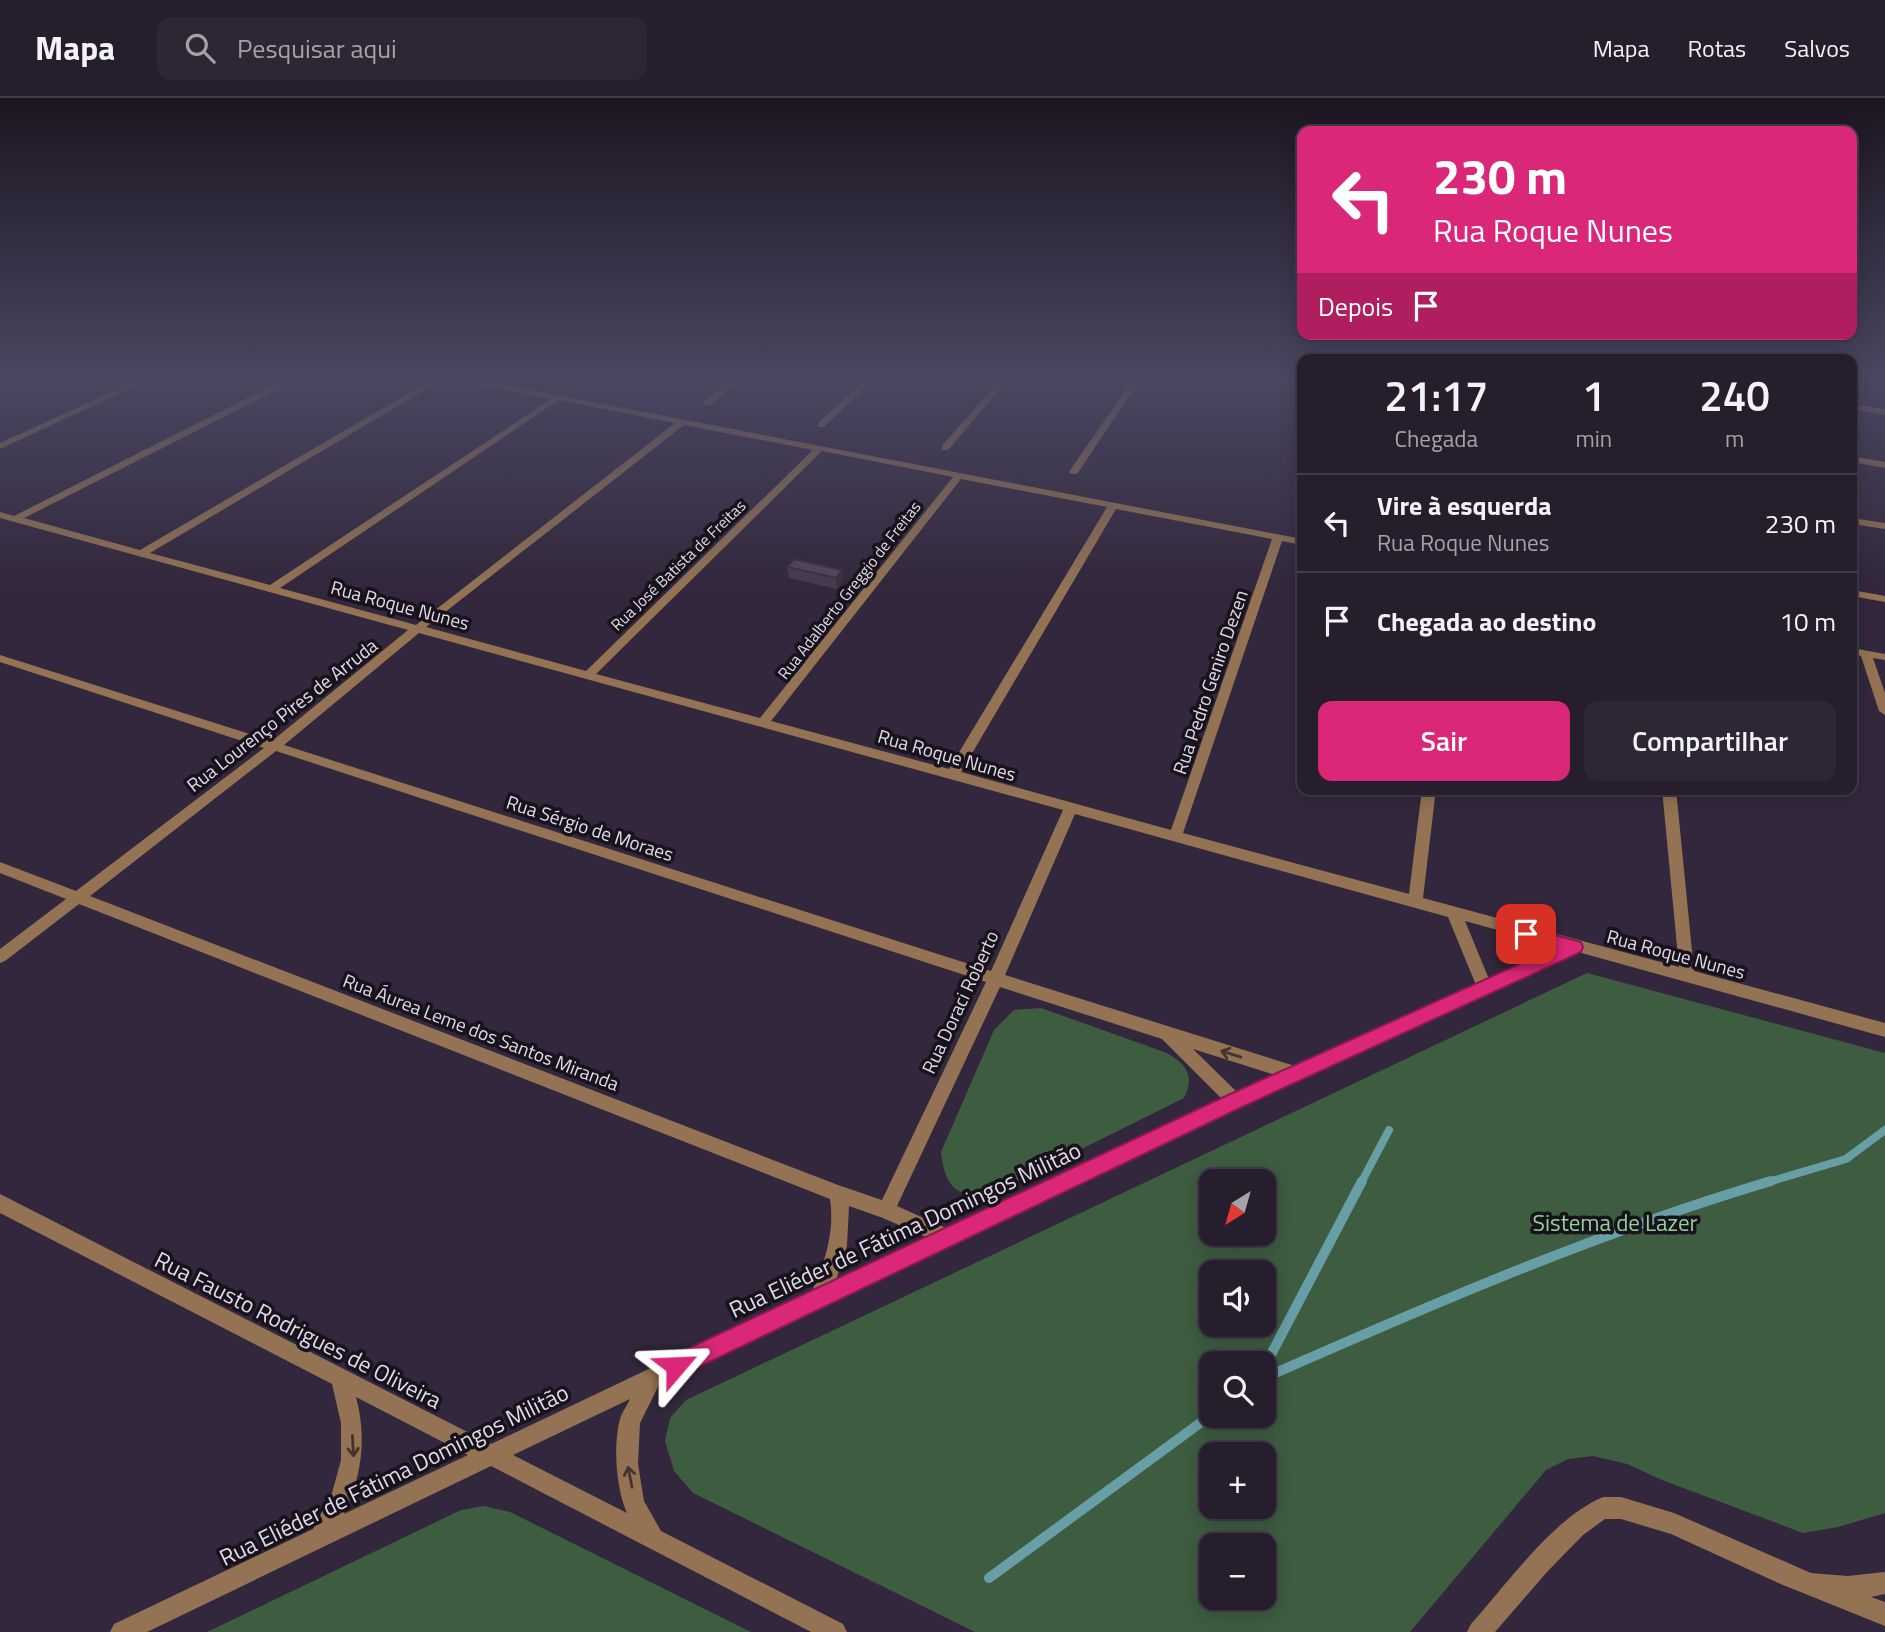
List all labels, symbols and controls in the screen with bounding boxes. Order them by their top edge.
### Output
search box [157,17,647,80]
text: Mapa [35,23,115,73]
icon: search [181,29,219,67]
text: Pesquisar aqui [237,29,397,68]
text: Mapa [1593,30,1649,66]
text: Rotas [1687,30,1746,66]
text: Salvos [1784,30,1850,66]
text: 230 m [1433,138,1567,213]
icon: left [1318,154,1409,245]
text: Rua Roque Nunes [1433,206,1673,254]
text: Depois [1318,287,1393,326]
icon: arrive [1407,287,1445,325]
text: 21:17 [1384,363,1488,427]
text: 1 [1582,363,1606,427]
text: 240 [1699,363,1770,427]
text: Chegada [1394,421,1478,456]
text: min [1575,421,1612,456]
text: m [1725,421,1744,456]
text: Vire à esquerda [1377,486,1552,525]
street label: Rua José Batista de Freitas [605,494,751,636]
street label: Rua Adalberto Greggio de Freitas [772,496,926,684]
icon: left [1318,504,1356,542]
text: 230 m [1765,504,1836,543]
text: Rua Roque Nunes [1377,525,1549,560]
street label: Rua Roque Nunes [328,572,473,637]
street label: Rua Pedro Geniro Dezen [1164,586,1255,778]
icon: arrive [1318,602,1356,640]
text: Chegada ao destino [1377,602,1596,641]
text: 10 m [1779,602,1836,641]
street label: Rua Lourenço Pires de Arruda [180,630,384,799]
button: Sair [1318,701,1570,781]
button: Compartilhar [1584,701,1836,781]
street label: Rua Roque Nunes [875,721,1020,788]
street label: Rua Sérgio de Moraes [503,787,678,868]
pin [1496,904,1556,964]
icon: arrive [1507,915,1545,953]
street label: Rua Roque Nunes [1604,921,1749,986]
street label: Rua Doraci Roberto [914,925,1005,1078]
street label: Rua Áurea Leme dos Santos Miranda [339,965,624,1098]
one-way arrow [1221,1046,1243,1059]
street label: Rua Eliéder de Fátima Domingos Militão [723,1132,1087,1327]
north arrow [1199,1169,1276,1246]
map controls [1199,1169,1276,1610]
park label: Sistema de Lazer [1532,1205,1698,1240]
street label: Rua Fausto Rodrigues de Oliveira [149,1242,448,1418]
button: sound [1199,1260,1276,1337]
position arrow [639,1329,713,1403]
button: search [1199,1351,1276,1428]
street label: Rua Eliéder de Fátima Domingos Militão [213,1374,574,1575]
one-way arrow [347,1434,360,1457]
button: + [1199,1442,1276,1519]
one-way arrow [622,1466,636,1489]
button: − [1199,1533,1276,1610]

